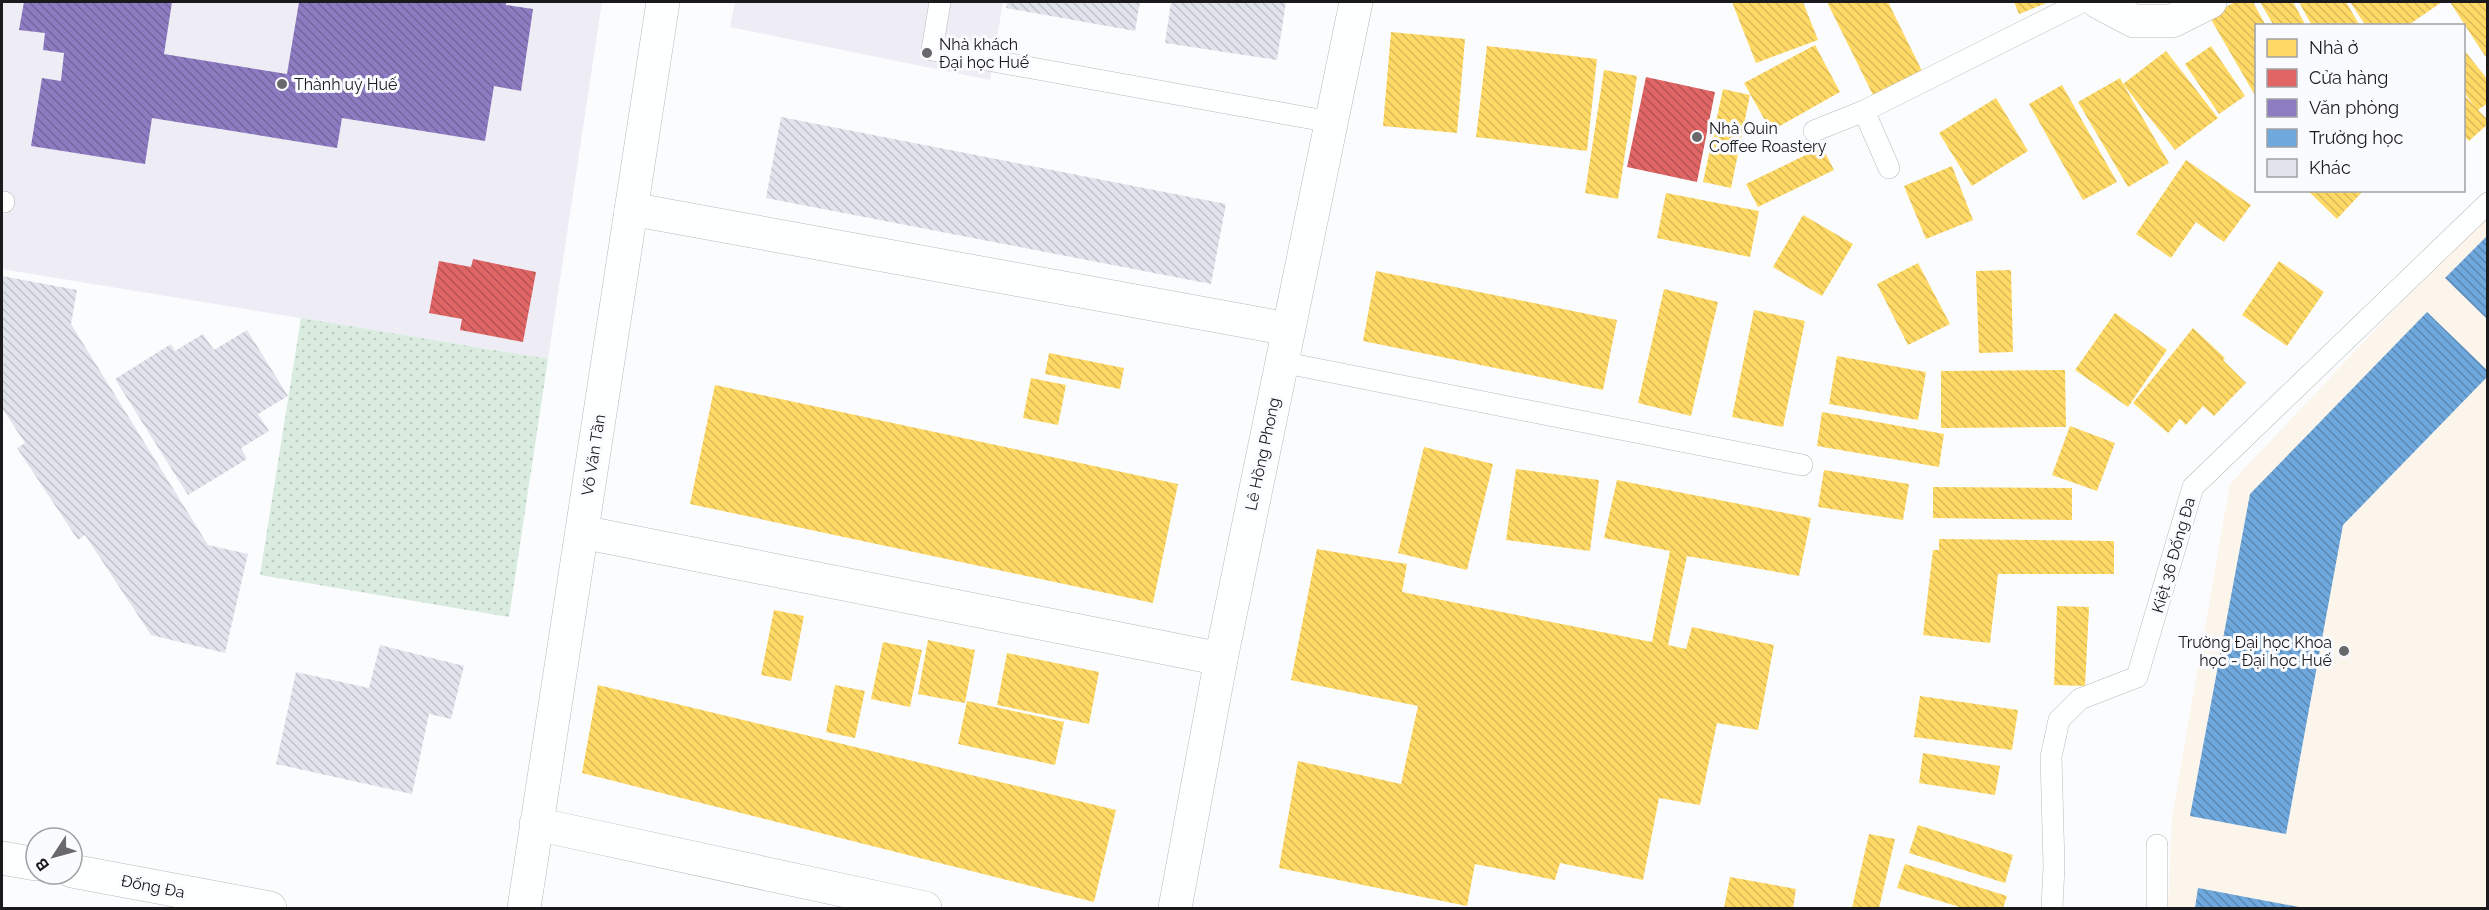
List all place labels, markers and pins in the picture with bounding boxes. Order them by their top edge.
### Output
place label: Nhà khách Đại học Huế [939,35,1029,72]
marker: Nhà khách Đại học Huế [920,46,934,60]
place label: Thành uỷ Huế [294,75,398,94]
marker: Thành uỷ Huế [275,77,289,91]
place label: Nhà Quìn Coffee Roastery [1709,119,1827,156]
marker: Nhà Quìn Coffee Roastery [1690,130,1704,144]
place label: Trường Đại học Khoa học - Đại học Huế [2178,633,2332,670]
marker: Trường Đại học Khoa học - Đại học Huế [2337,644,2351,658]

